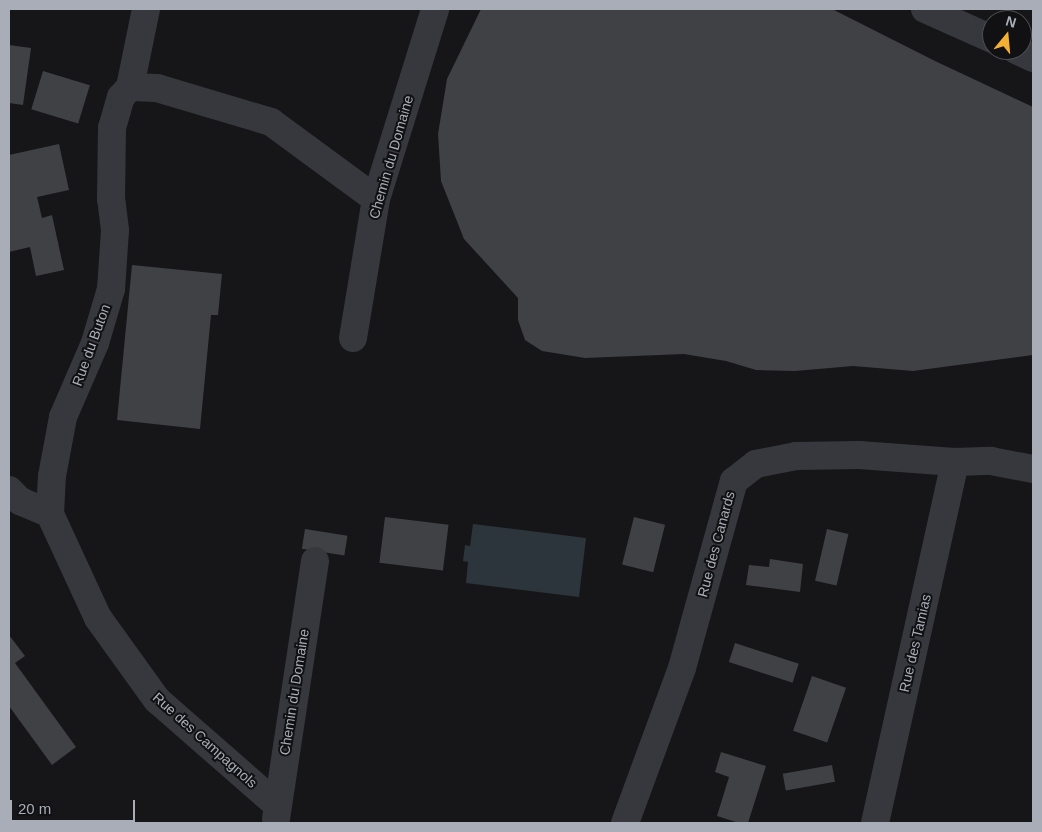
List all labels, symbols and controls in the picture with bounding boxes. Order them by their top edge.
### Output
north arrow [982,10,1032,60]
text: N [1004,12,1018,31]
street label: Chemin du Domaine [365,93,417,221]
street label: Rue du Buton [68,302,114,388]
street label: Rue des Canards [694,489,738,599]
street label: Rue des Tamias [896,592,934,694]
street label: Chemin du Domaine [276,628,312,756]
street label: Rue des Campagnols [149,689,261,791]
scale bar [12,790,138,822]
text: 20 m [18,800,51,817]

